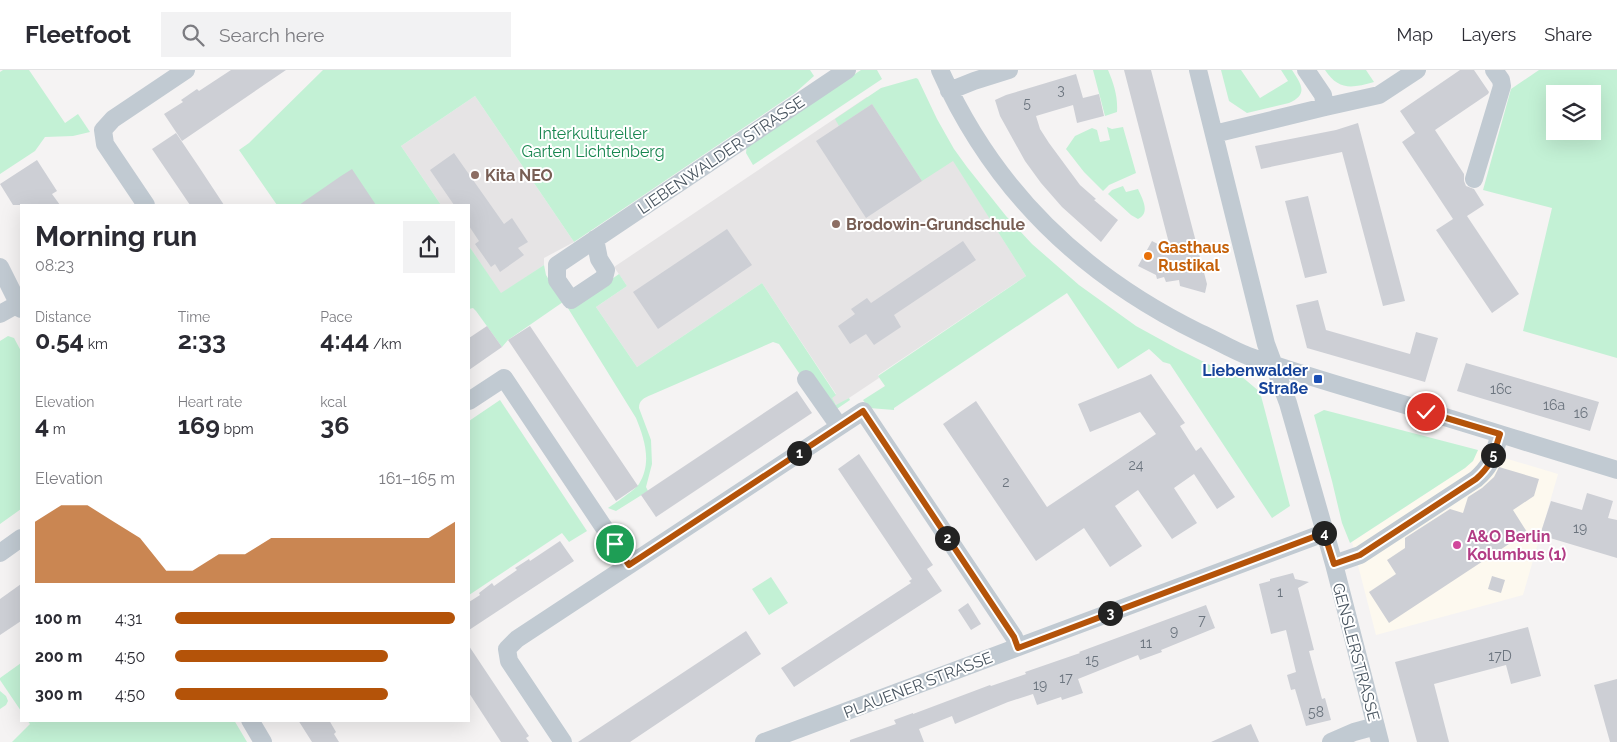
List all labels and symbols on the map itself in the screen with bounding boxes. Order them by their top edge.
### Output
house number: 3 [1057,82,1065,98]
street label: LIEBENWALDER STRASSE [634,92,808,218]
house number: 5 [1023,95,1031,111]
park label: Interkultureller Garten Lichtenberg [521,124,665,161]
place label: Kita NEO [485,166,553,185]
marker: Kita NEO [469,169,481,181]
place label: Brodowin-Grundschule [846,215,1025,234]
marker: Brodowin-Grundschule [830,218,842,230]
place label: Gasthaus Rustikal [1158,238,1230,275]
marker: Gasthaus Rustikal [1142,250,1154,262]
place label: Liebenwalder Straße [1202,361,1308,398]
marker: Liebenwalder Straße [1312,373,1324,385]
house number: 16c [1490,381,1512,397]
pin [1405,391,1447,433]
house number: 16a [1543,397,1565,413]
house number: 16 [1574,405,1588,421]
pin: 1 [786,440,812,466]
pin: 5 [1480,442,1506,468]
house number: 24 [1129,457,1144,473]
house number: 2 [1002,474,1010,490]
pin: 4 [1312,520,1336,546]
house number: 19 [1573,520,1587,536]
pin [594,523,636,565]
pin: 2 [934,526,960,550]
place label: A&O Berlin Kolumbus (1) [1467,527,1566,564]
marker: A&O Berlin Kolumbus (1) [1451,539,1463,551]
street label: GENSLERSTRASSE [1328,581,1384,724]
house number: 1 [1277,584,1283,600]
pin: 3 [1098,600,1122,626]
house number: 7 [1198,612,1206,628]
house number: 9 [1170,623,1178,639]
house number: 11 [1140,635,1152,651]
street label: PLAUENER STRASSE [841,648,995,722]
house number: 17D [1488,648,1512,664]
house number: 15 [1085,652,1099,668]
house number: 17 [1059,670,1073,686]
house number: 19 [1033,677,1047,693]
house number: 58 [1308,704,1324,720]

